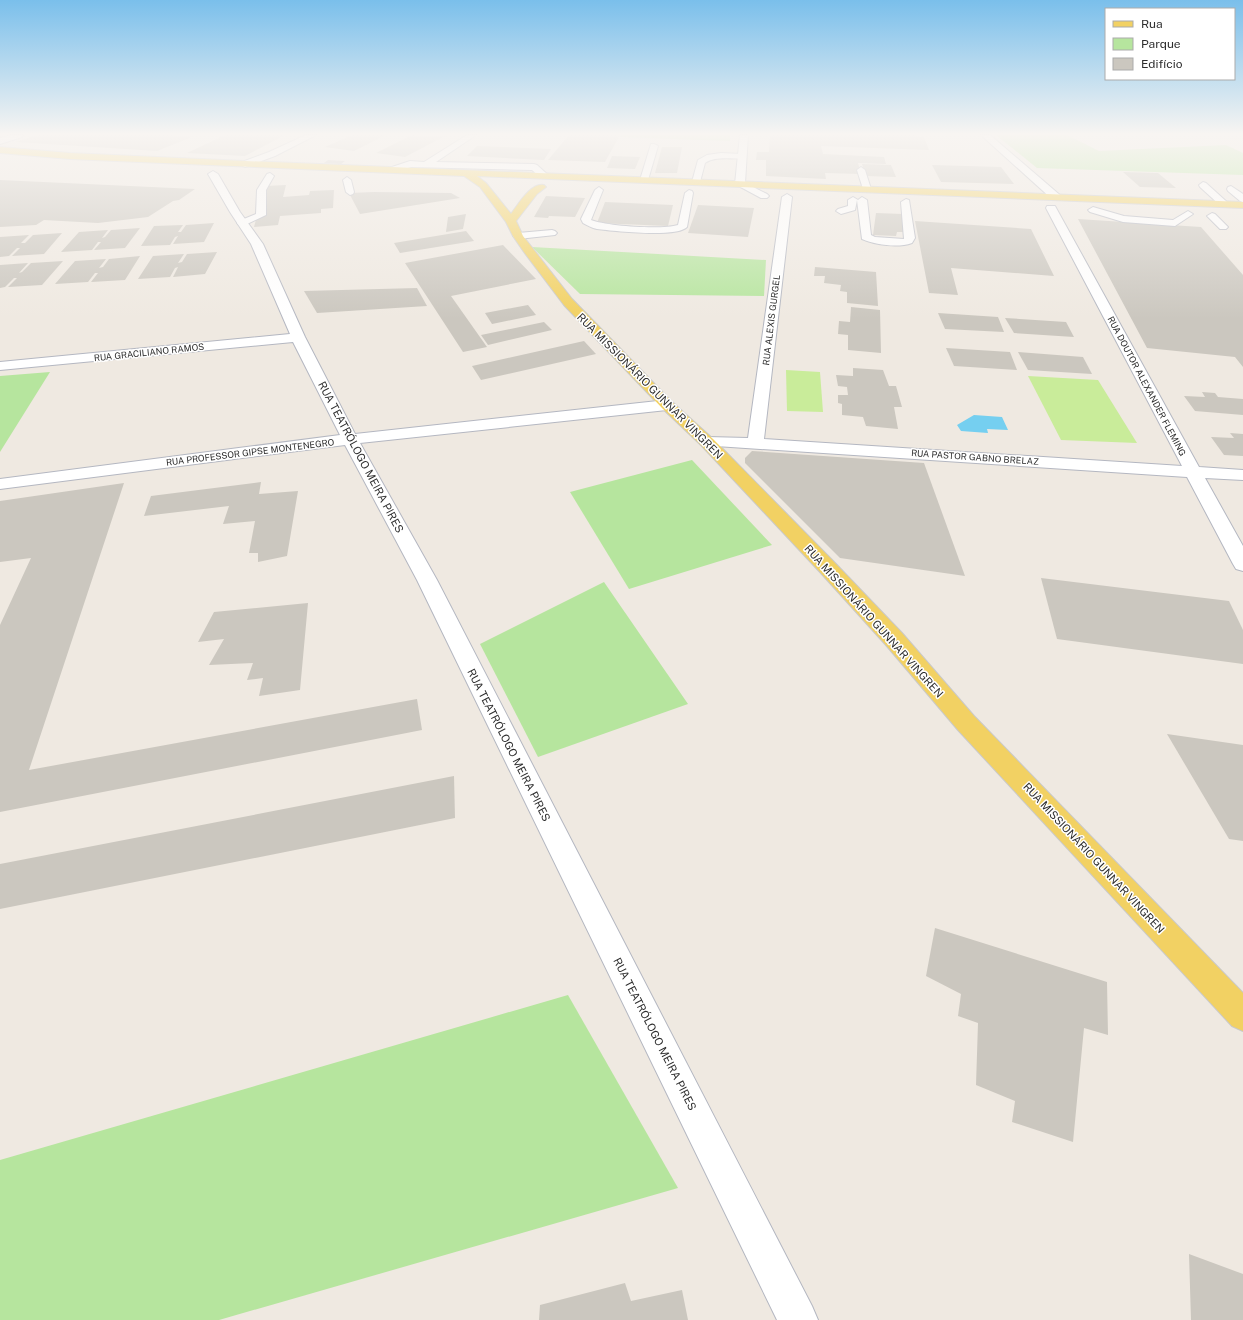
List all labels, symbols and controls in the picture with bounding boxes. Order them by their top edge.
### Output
legend [1105,8,1235,80]
text: Rua [1141,17,1163,31]
text: Parque [1141,37,1181,51]
text: Edifício [1141,57,1183,71]
street label: RUA ALEXIS GURGEL [760,274,782,366]
street label: RUA MISSIONÁRIO GUNNAR VINGREN [575,310,726,461]
street label: RUA DOUTOR ALEXANDER FLEMING [1105,314,1189,458]
street label: RUA GRACILIANO RAMOS [93,341,205,363]
street label: RUA TEATRÓLOGO MEIRA PIRES [316,379,407,535]
street label: RUA PROFESSOR GIPSE MONTENEGRO [165,436,335,468]
street label: RUA PASTOR GABNO BRELAZ [911,447,1039,467]
street label: RUA MISSIONÁRIO GUNNAR VINGREN [802,542,946,700]
street label: RUA TEATRÓLOGO MEIRA PIRES [465,666,554,823]
street label: RUA MISSIONÁRIO GUNNAR VINGREN [1021,780,1168,936]
street label: RUA TEATRÓLOGO MEIRA PIRES [611,955,700,1112]

